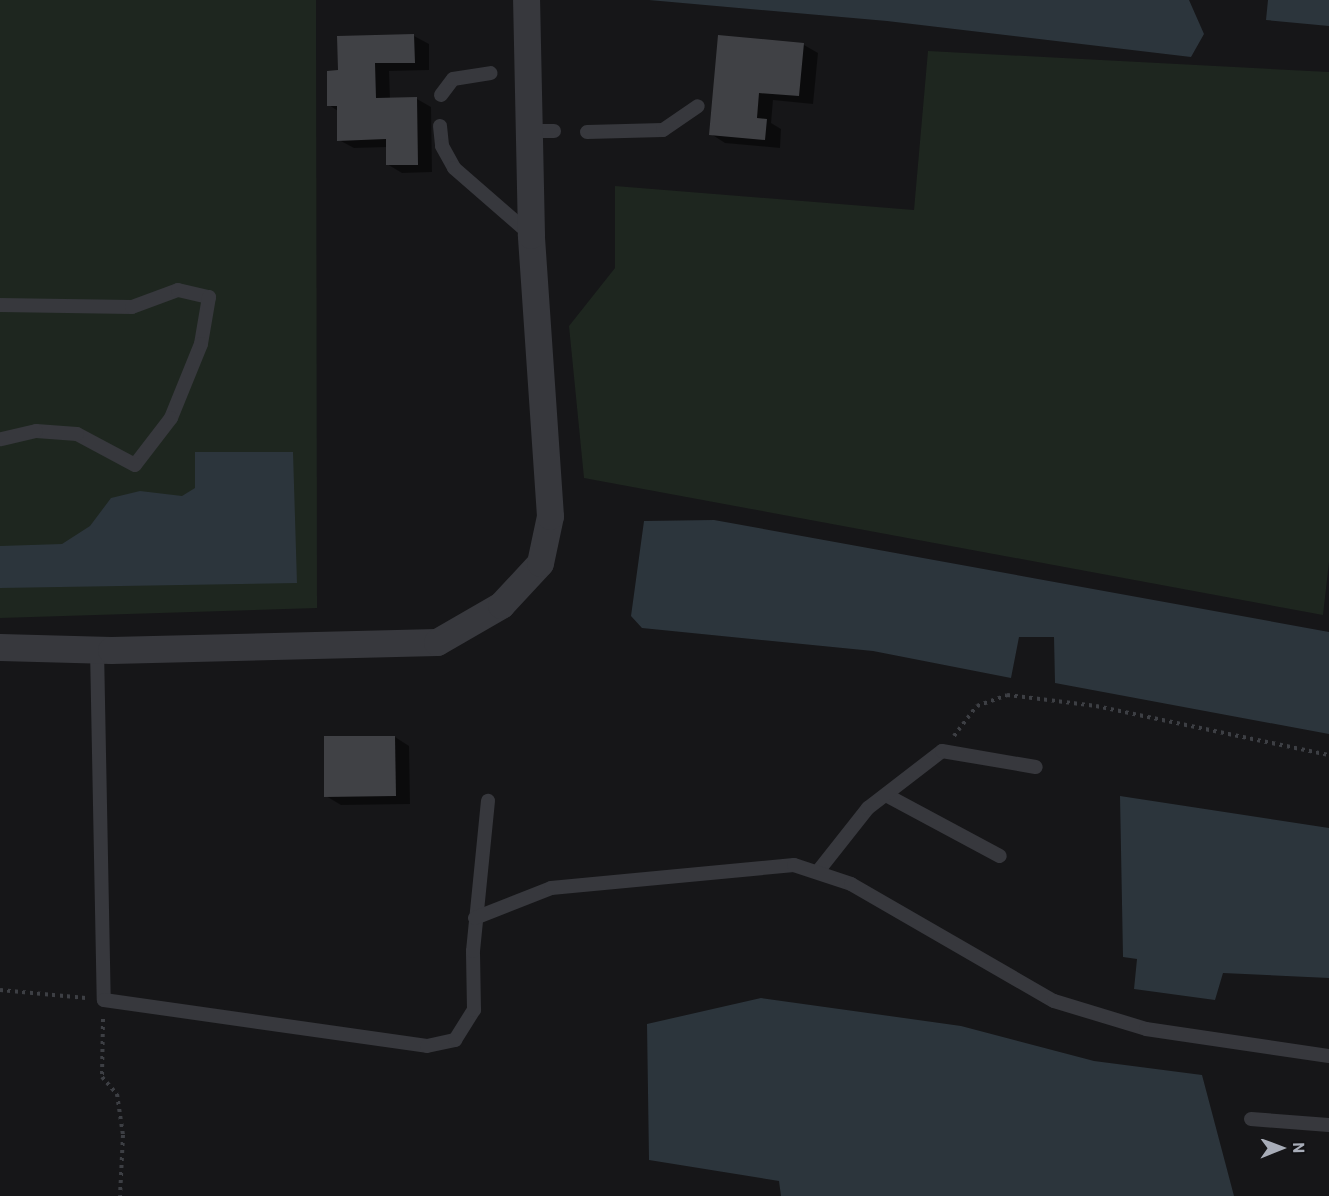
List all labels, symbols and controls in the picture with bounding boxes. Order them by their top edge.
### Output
north arrow [1251,1118,1311,1178]
text: N [1290,1142,1309,1153]

